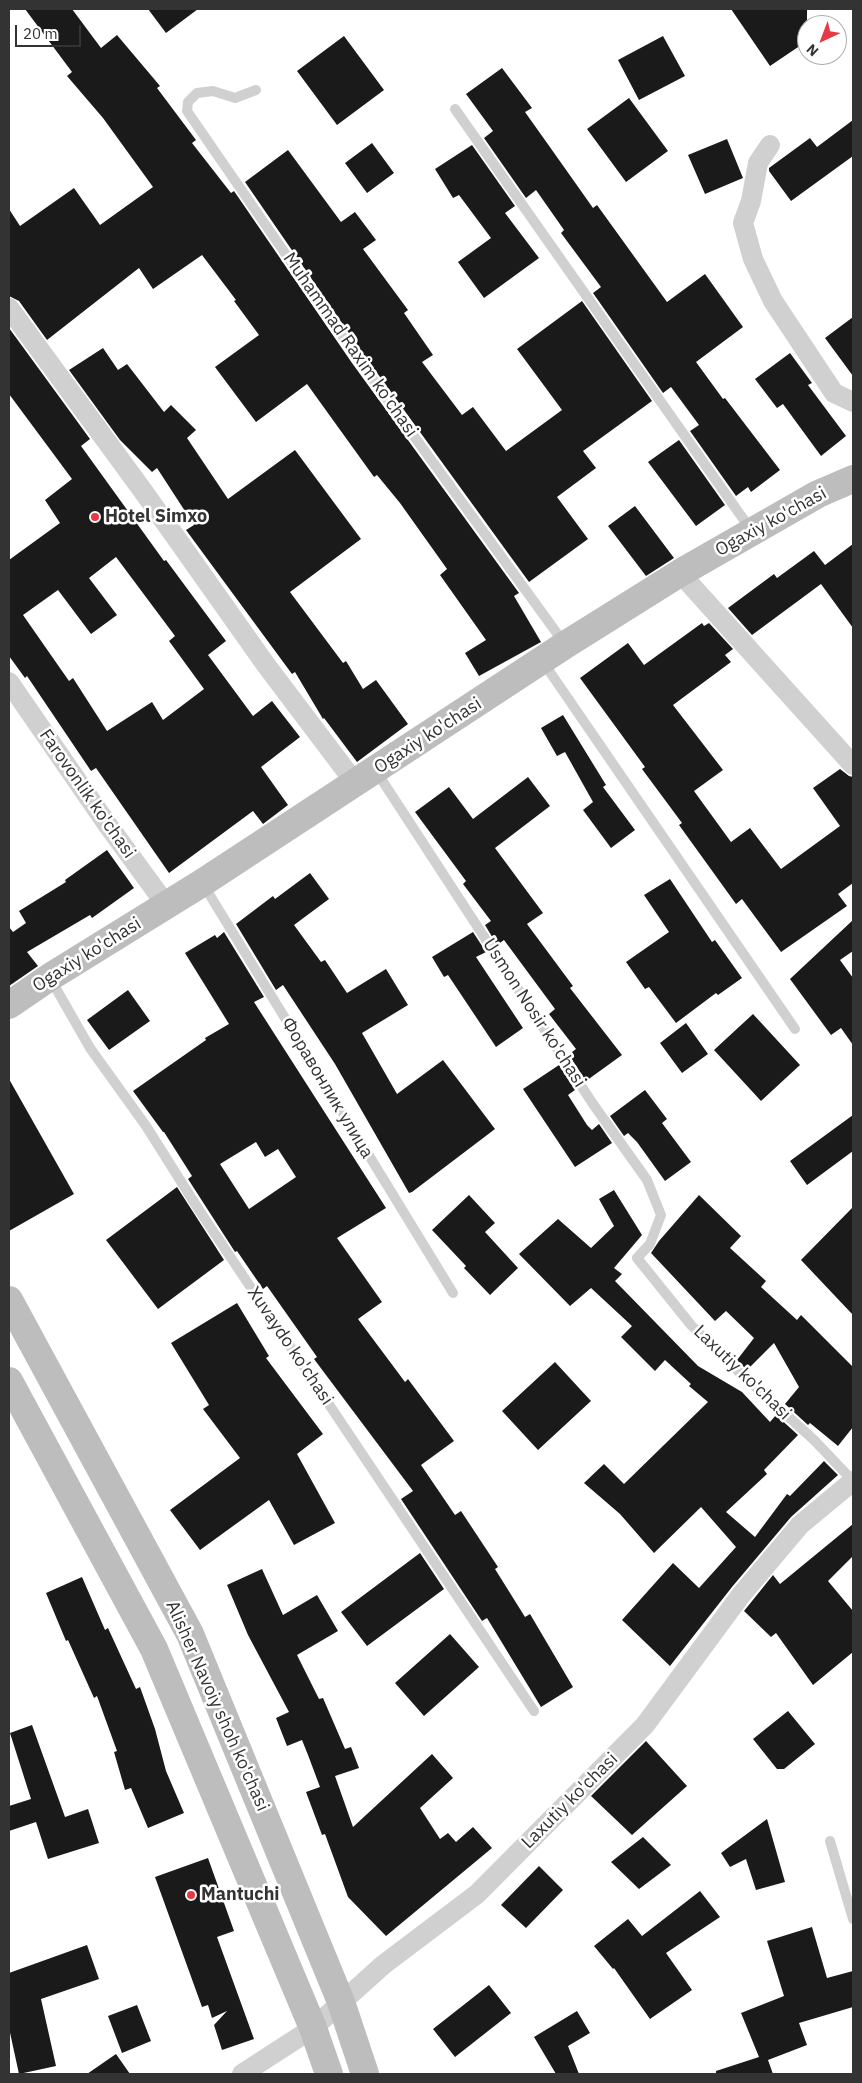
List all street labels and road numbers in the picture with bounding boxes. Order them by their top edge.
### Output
street label: Muhammad Raxim ko'chasi [278,249,422,441]
street label: Ogaxiy ko'chasi [712,483,830,561]
street label: Ogaxiy ko'chasi [370,693,486,779]
street label: Farovonlik ko'chasi [34,725,140,863]
street label: Ogaxiy ko'chasi [29,913,145,997]
street label: Usmon Nosir ko'chasi [478,934,590,1092]
street label: Форавонлик улица [276,1014,378,1162]
street label: Xuvaydo ko'chasi [242,1283,338,1409]
street label: Laxutiy ko'chasi [689,1321,795,1425]
street label: Alisher Navoiy shoh ko'chasi [161,1597,273,1815]
street label: Laxutiy ko'chasi [517,1748,623,1854]

